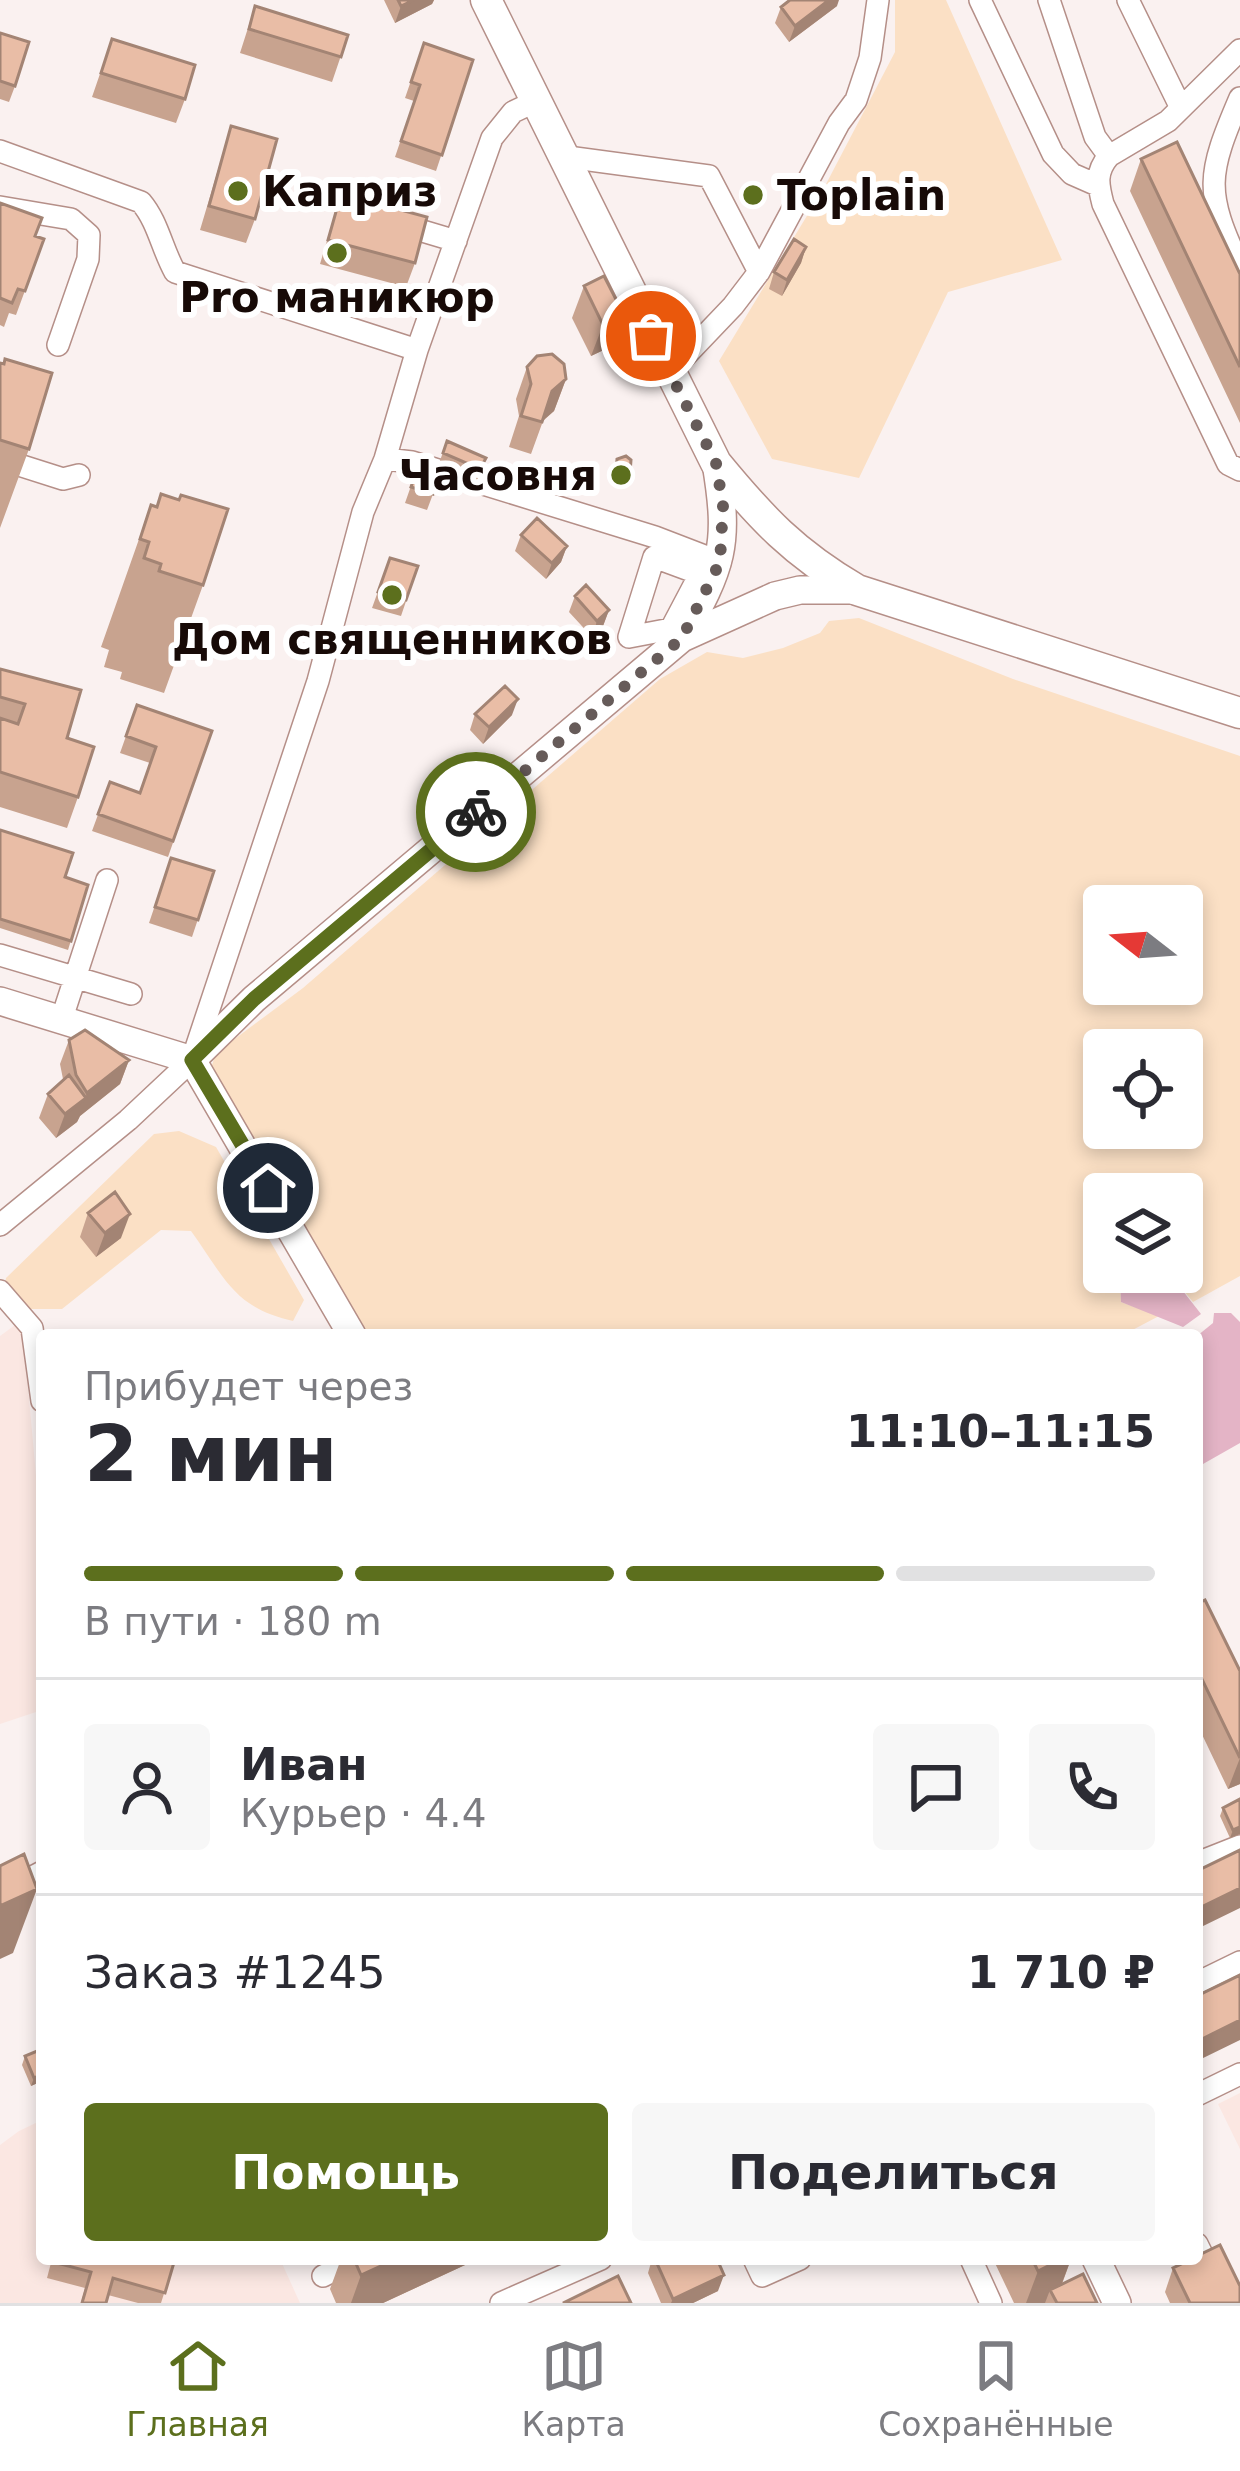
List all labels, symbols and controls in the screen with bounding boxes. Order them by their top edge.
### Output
place label: Каприз [262,167,438,216]
place label: Toplain [777,171,946,220]
marker: Каприз [225,178,251,204]
marker: Toplain [740,182,766,208]
marker: Pro маникюр [324,240,350,266]
place label: Pro маникюр [179,273,495,322]
pin [600,285,702,387]
icon: bag [618,303,684,369]
place label: Часовня [398,451,597,500]
marker: Часовня [608,462,634,488]
marker: Дом священников [379,582,405,608]
place label: Дом священников [172,615,612,664]
courier [416,752,536,872]
icon: bike [443,779,509,845]
north arrow [1083,885,1203,1005]
map controls [1083,885,1203,1293]
button: locate [1083,1029,1203,1149]
pin [217,1137,319,1239]
icon: home [235,1155,301,1221]
button: layers [1083,1173,1203,1293]
text: Прибудет через [84,1364,413,1409]
text: 11:10–11:15 [846,1405,1155,1458]
text: 2 мин [84,1409,338,1499]
text: В пути · 180 m [84,1599,382,1644]
button: person [84,1724,210,1850]
button: chat [873,1724,999,1850]
button: phone [1029,1724,1155,1850]
text: Иван [240,1738,368,1791]
text: Курьер · 4.4 [240,1791,486,1836]
text: Заказ #1245 [84,1946,386,1999]
text: 1 710 ₽ [967,1946,1155,1999]
button: Помощь [84,2103,608,2241]
button: Поделиться [632,2103,1155,2241]
tab: Главная [126,2333,269,2444]
tab: Карта [522,2333,626,2444]
tab: Сохранённые [878,2333,1114,2444]

